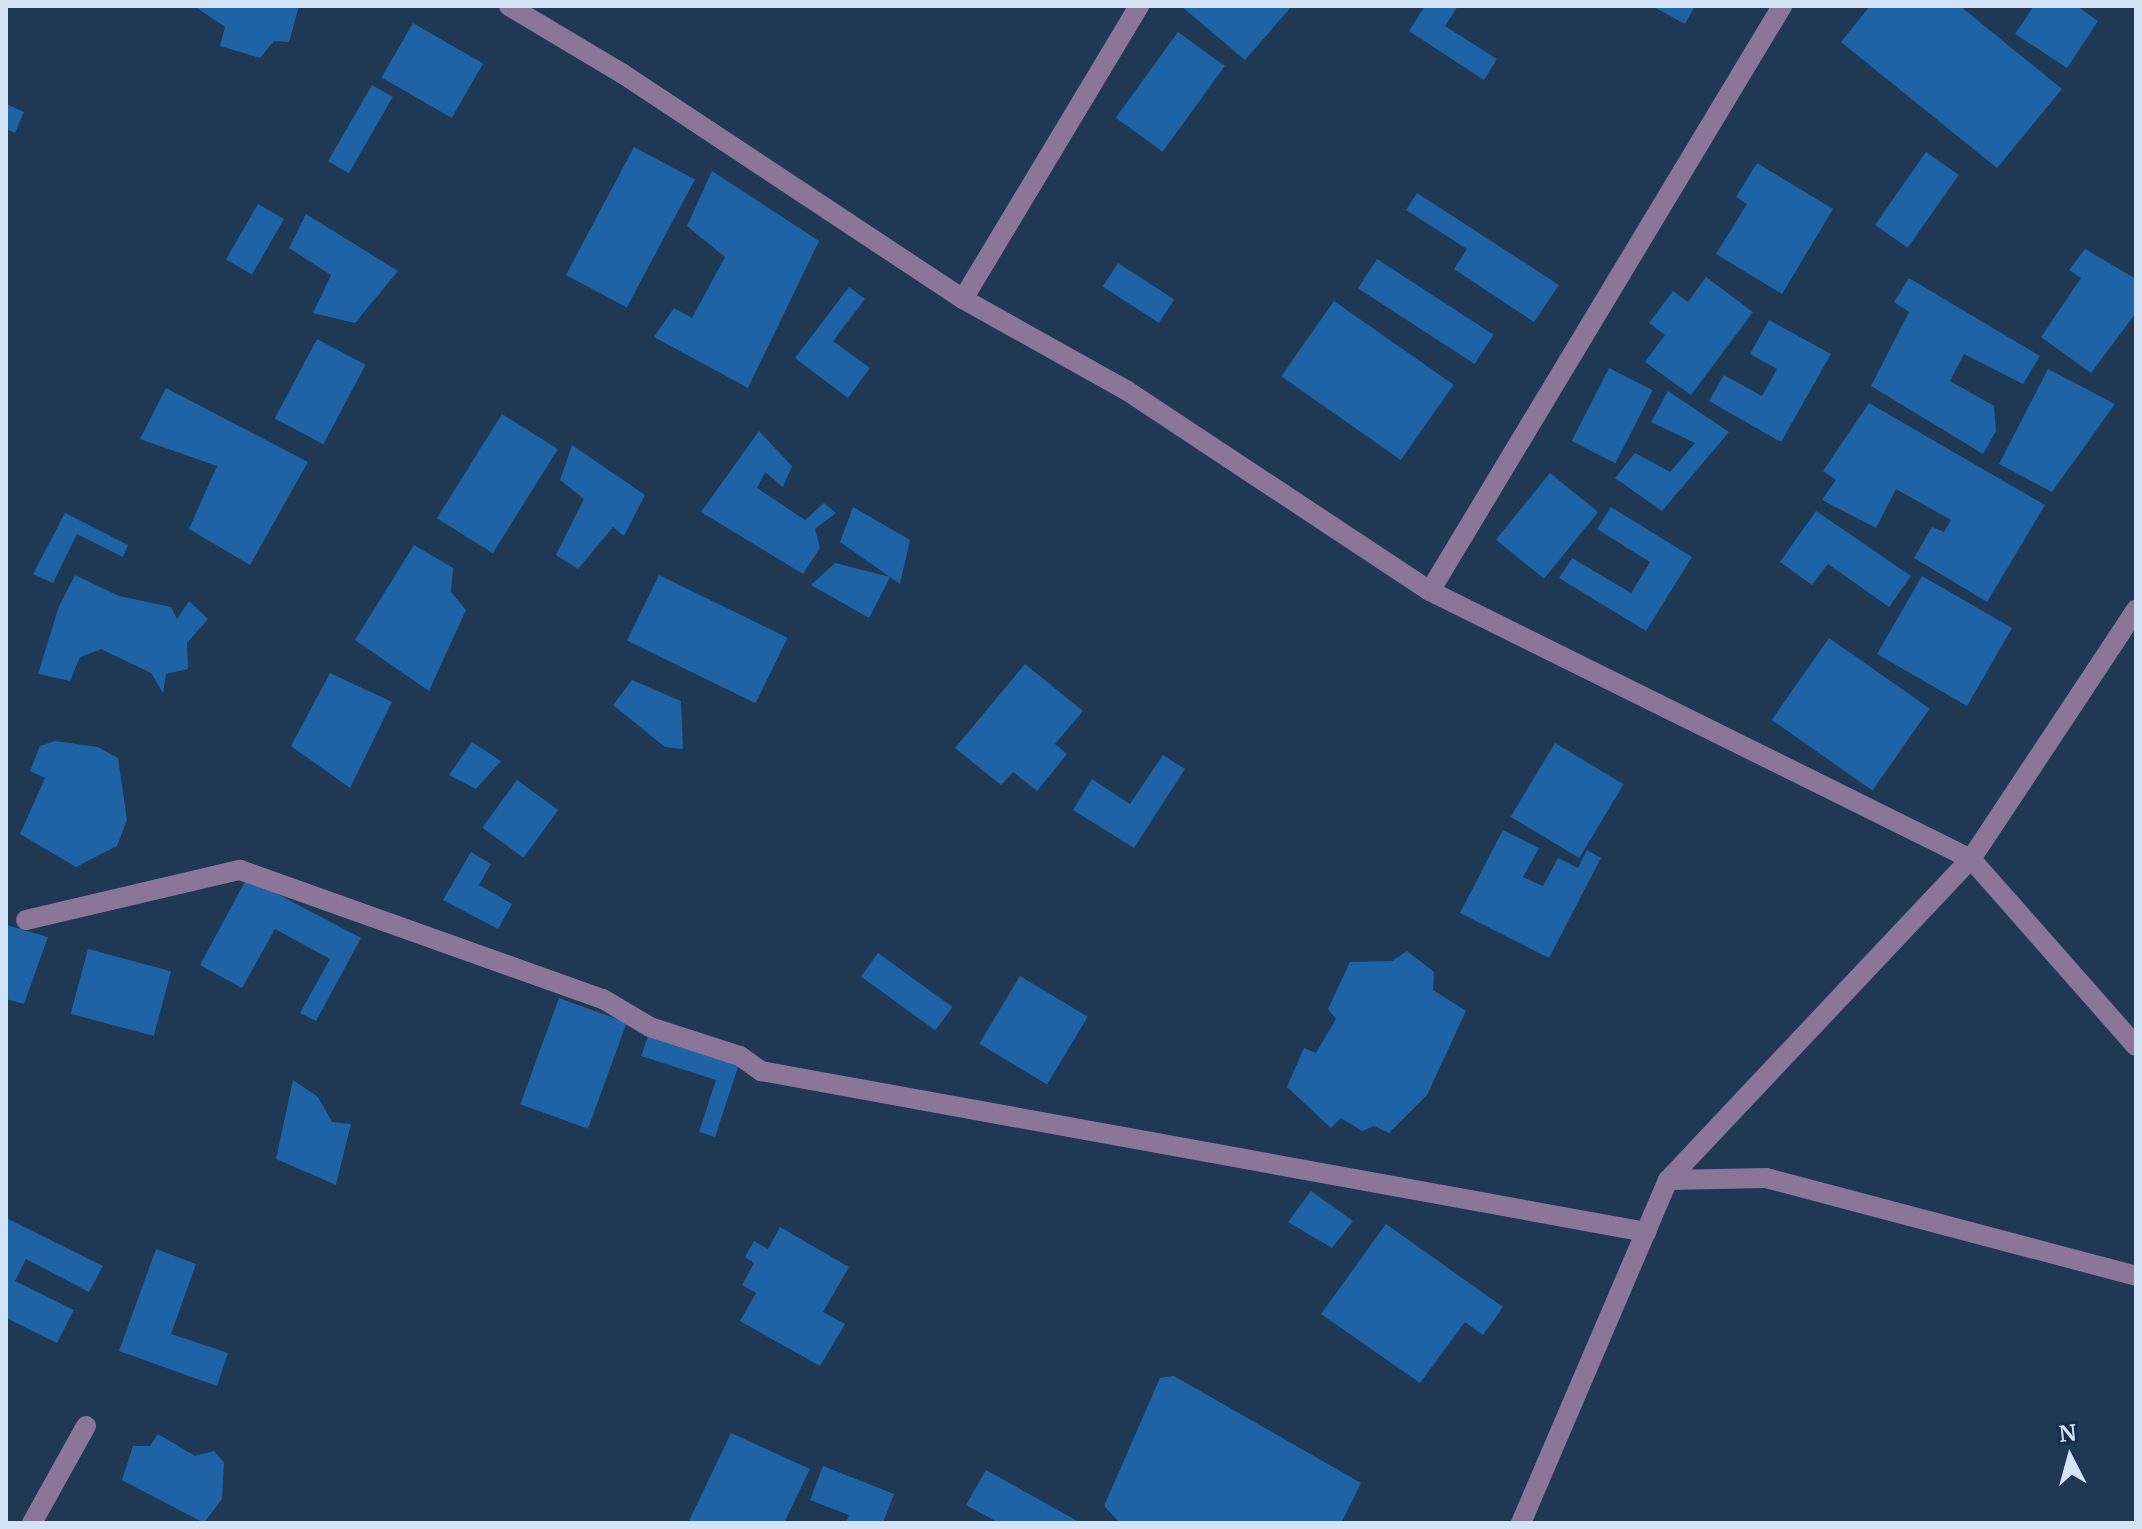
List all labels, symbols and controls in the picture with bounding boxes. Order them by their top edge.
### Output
north arrow [2030,1417,2110,1497]
text: N [2057,1418,2078,1448]

